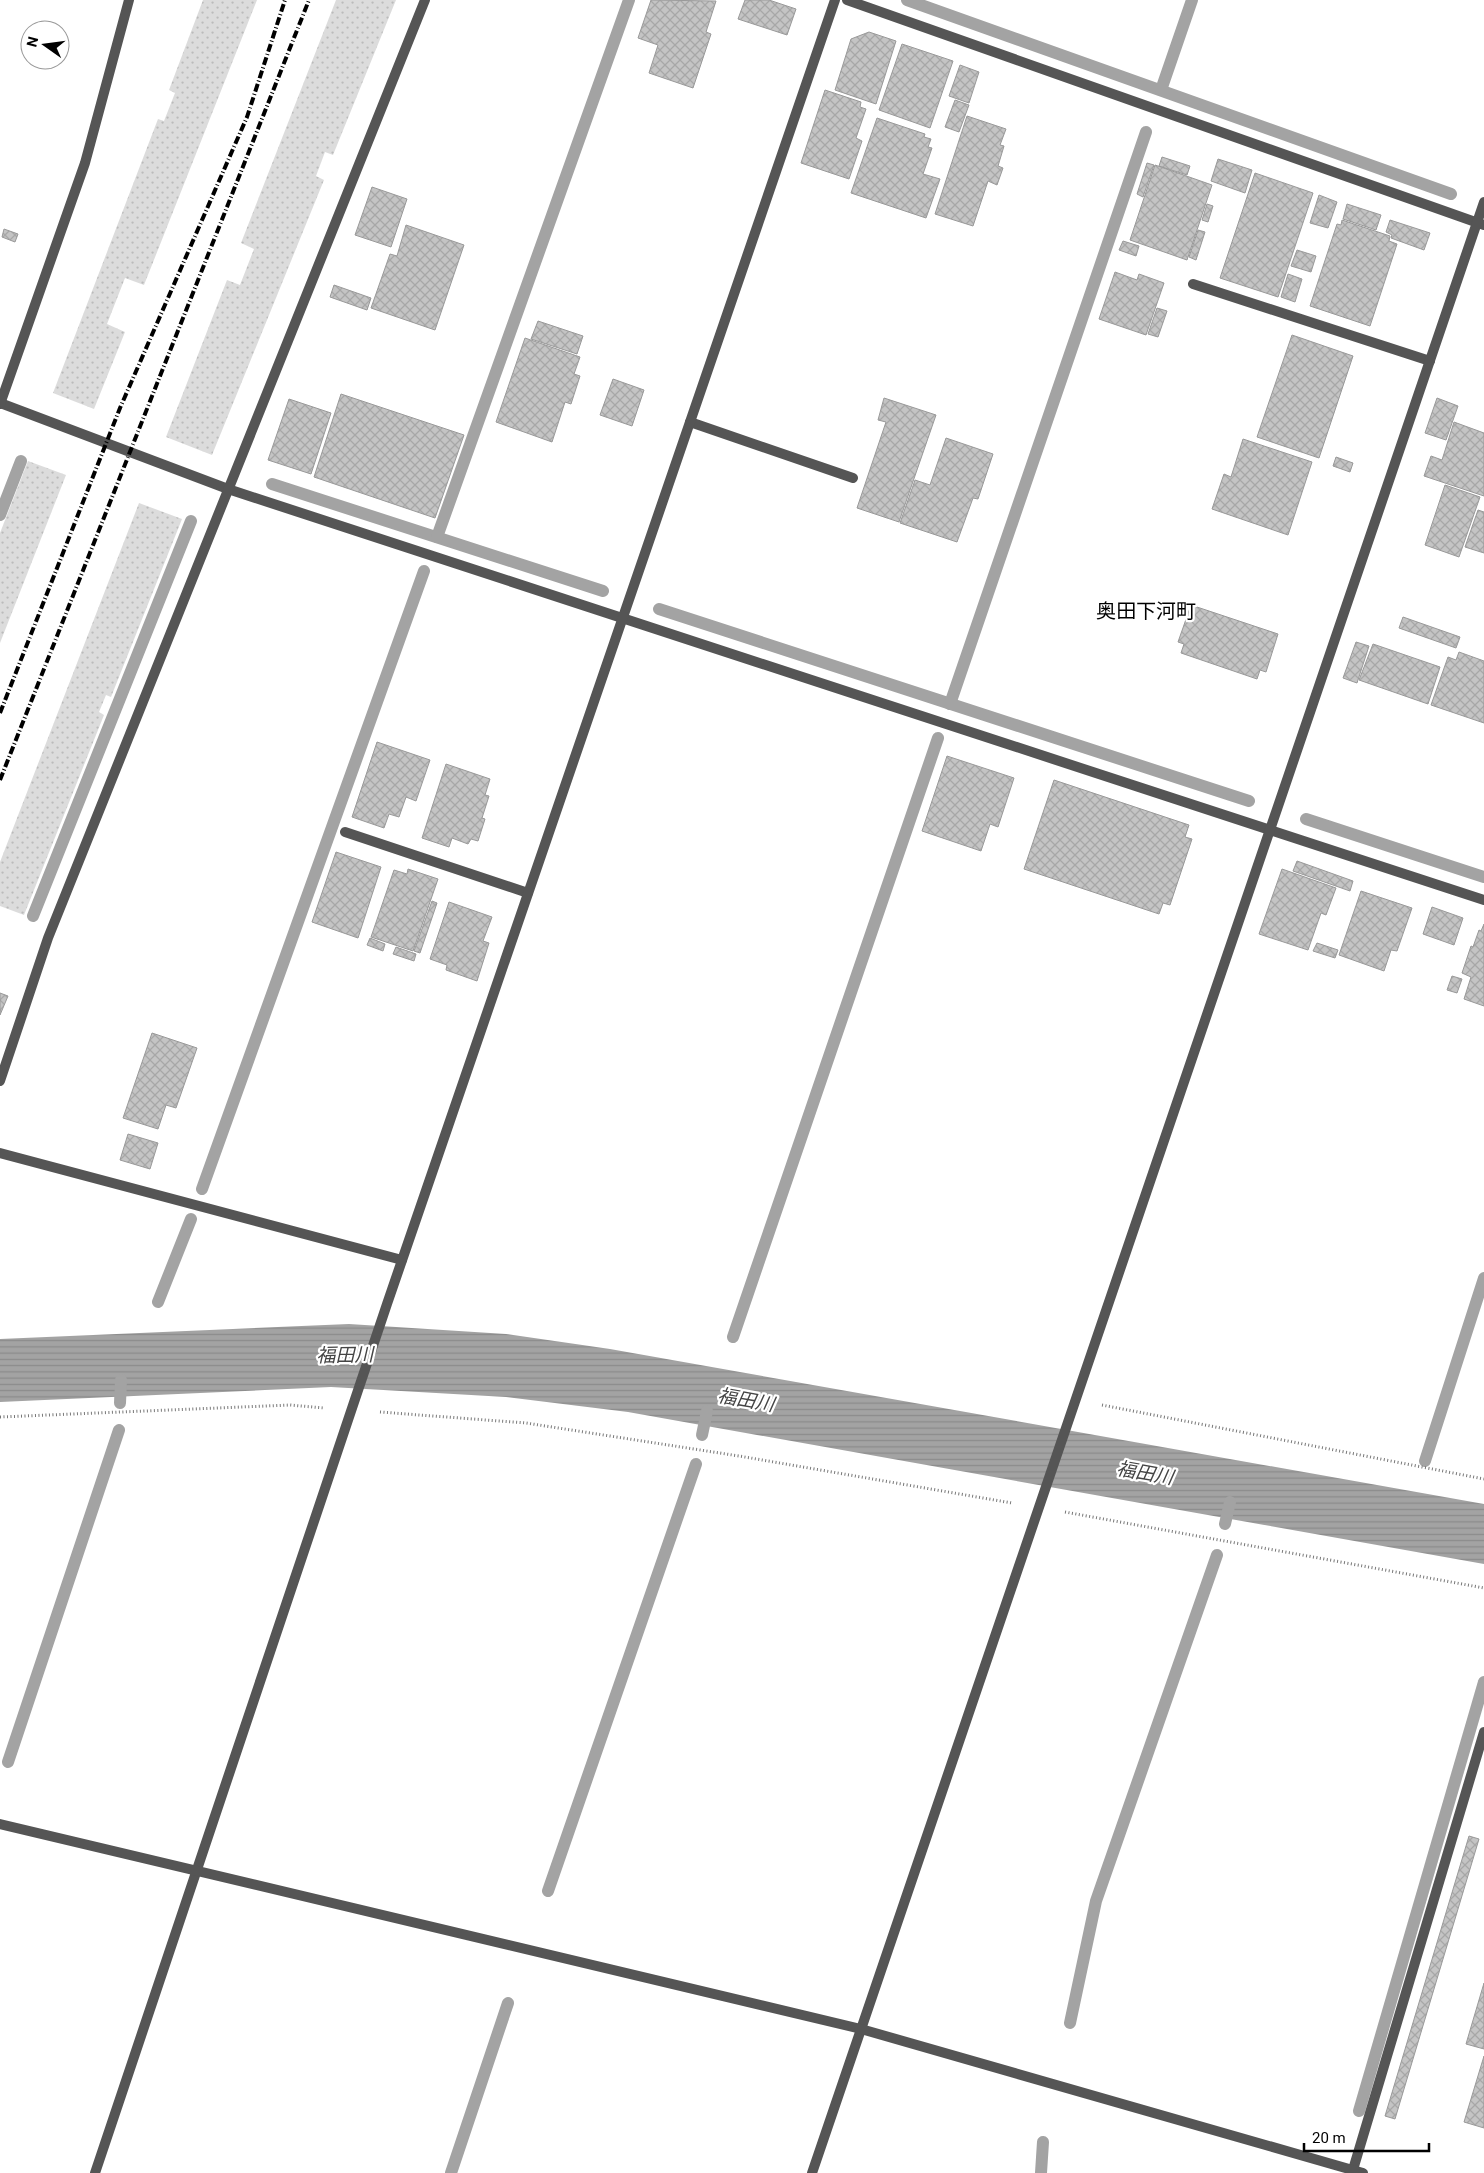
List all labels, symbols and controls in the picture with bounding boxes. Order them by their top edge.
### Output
north arrow [20,20,70,70]
text: N [23,35,41,49]
district label: 奥田下河町 [1096,599,1196,623]
water label: 福田川 [316,1343,376,1367]
water label: 福田川 [716,1384,778,1417]
water label: 福田川 [1115,1457,1177,1490]
scale bar [1304,2120,1429,2152]
text: 20 m [1312,2129,1346,2147]

